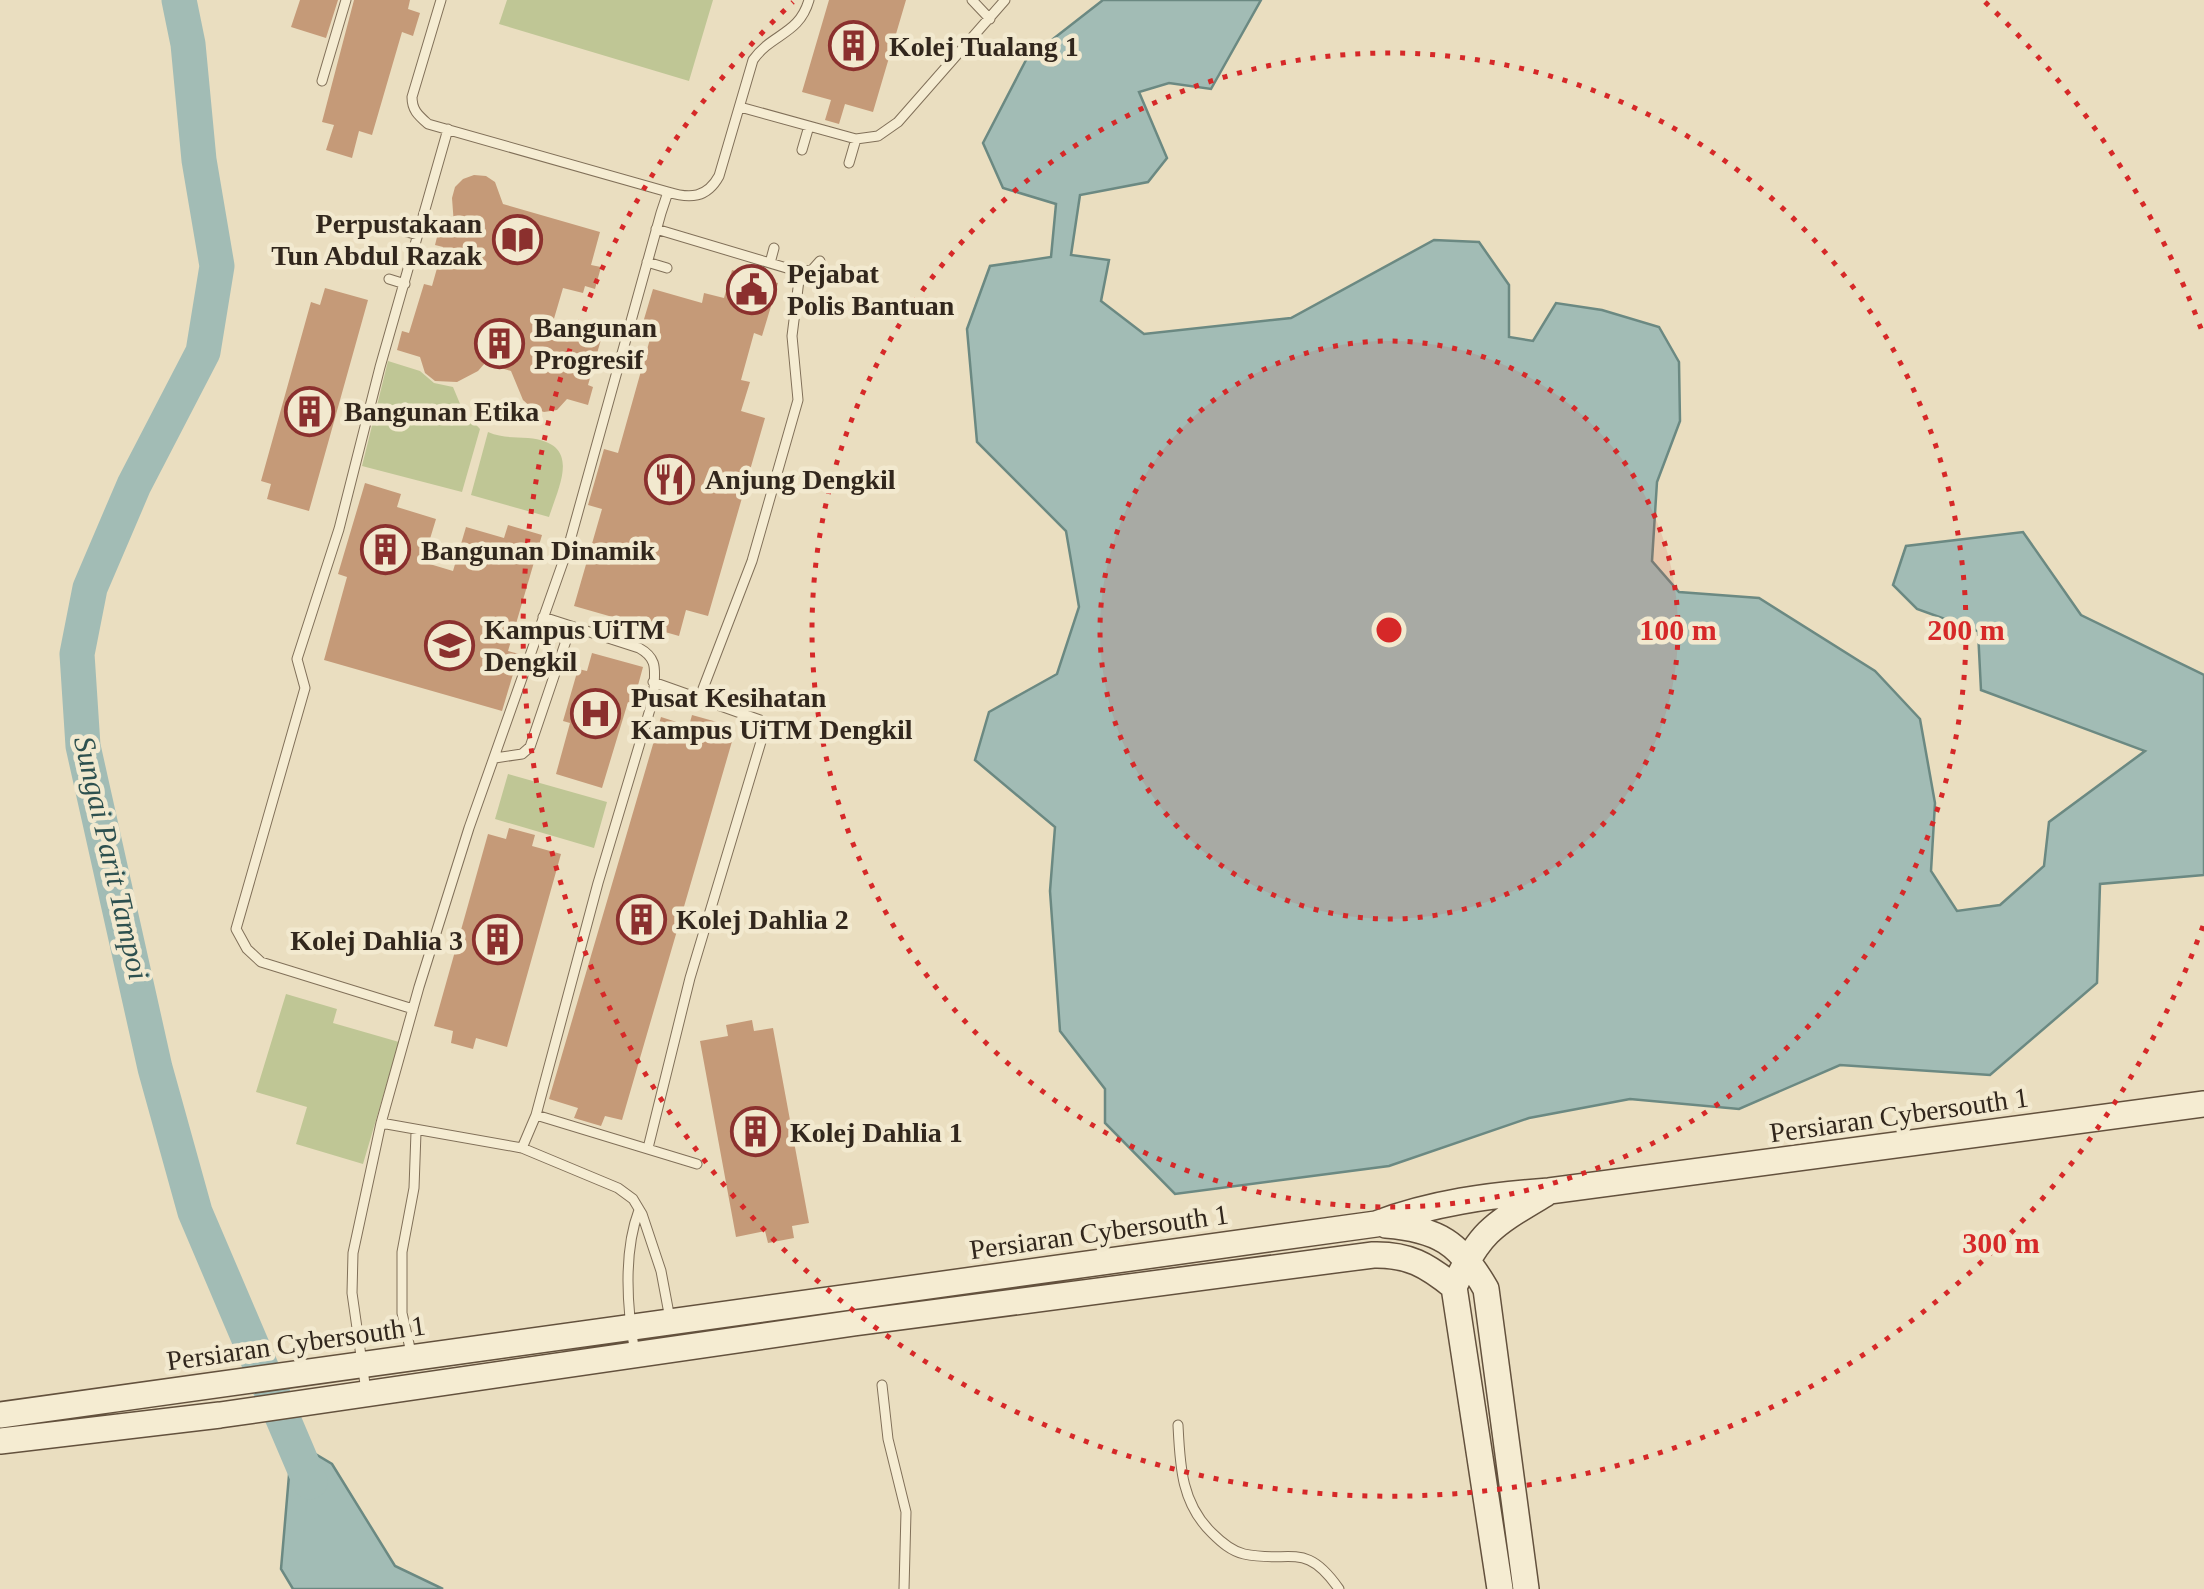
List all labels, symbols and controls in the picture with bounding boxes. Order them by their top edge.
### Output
building icon: Kolej Tualang 1 [828,20,880,72]
place label: Kolej Tualang 1 [889,31,1079,62]
place label: Perpustakaan Tun Abdul Razak [271,208,482,271]
library icon: Perpustakaan Tun Abdul Razak [491,213,543,265]
place label: Pejabat Polis Bantuan [787,258,955,321]
public building icon: Pejabat Polis Bantuan [726,263,778,315]
place label: Bangunan Progresif [534,312,657,375]
building icon: Bangunan Progresif [473,317,525,369]
building icon: Bangunan Etika [283,385,335,437]
place label: Bangunan Etika [344,396,539,427]
restaurant icon: Anjung Dengkil [644,453,696,505]
place label: Anjung Dengkil [705,464,896,495]
building icon: Bangunan Dinamik [360,524,412,576]
place label: Bangunan Dinamik [421,535,656,566]
centre of rings [1371,612,1407,648]
text: 100 m [1639,613,1717,646]
text: 200 m [1927,613,2005,646]
place label: Kampus UiTM Dengkil [484,614,665,677]
school or university icon: Kampus UiTM Dengkil [423,619,475,671]
place label: Pusat Kesihatan Kampus UiTM Dengkil [631,682,913,745]
hospital icon: Pusat Kesihatan Kampus UiTM Dengkil [570,687,622,739]
water label: Sungai Parit Tampoi [68,733,156,983]
building icon: Kolej Dahlia 2 [615,893,667,945]
place label: Kolej Dahlia 2 [676,904,849,935]
building icon: Kolej Dahlia 3 [472,914,524,966]
place label: Kolej Dahlia 3 [290,925,463,956]
street label: Persiaran Cybersouth 1 [1767,1081,2031,1149]
building icon: Kolej Dahlia 1 [729,1106,781,1158]
place label: Kolej Dahlia 1 [790,1117,963,1148]
street label: Persiaran Cybersouth 1 [967,1198,1231,1266]
text: 300 m [1962,1226,2040,1259]
street label: Persiaran Cybersouth 1 [164,1309,428,1377]

